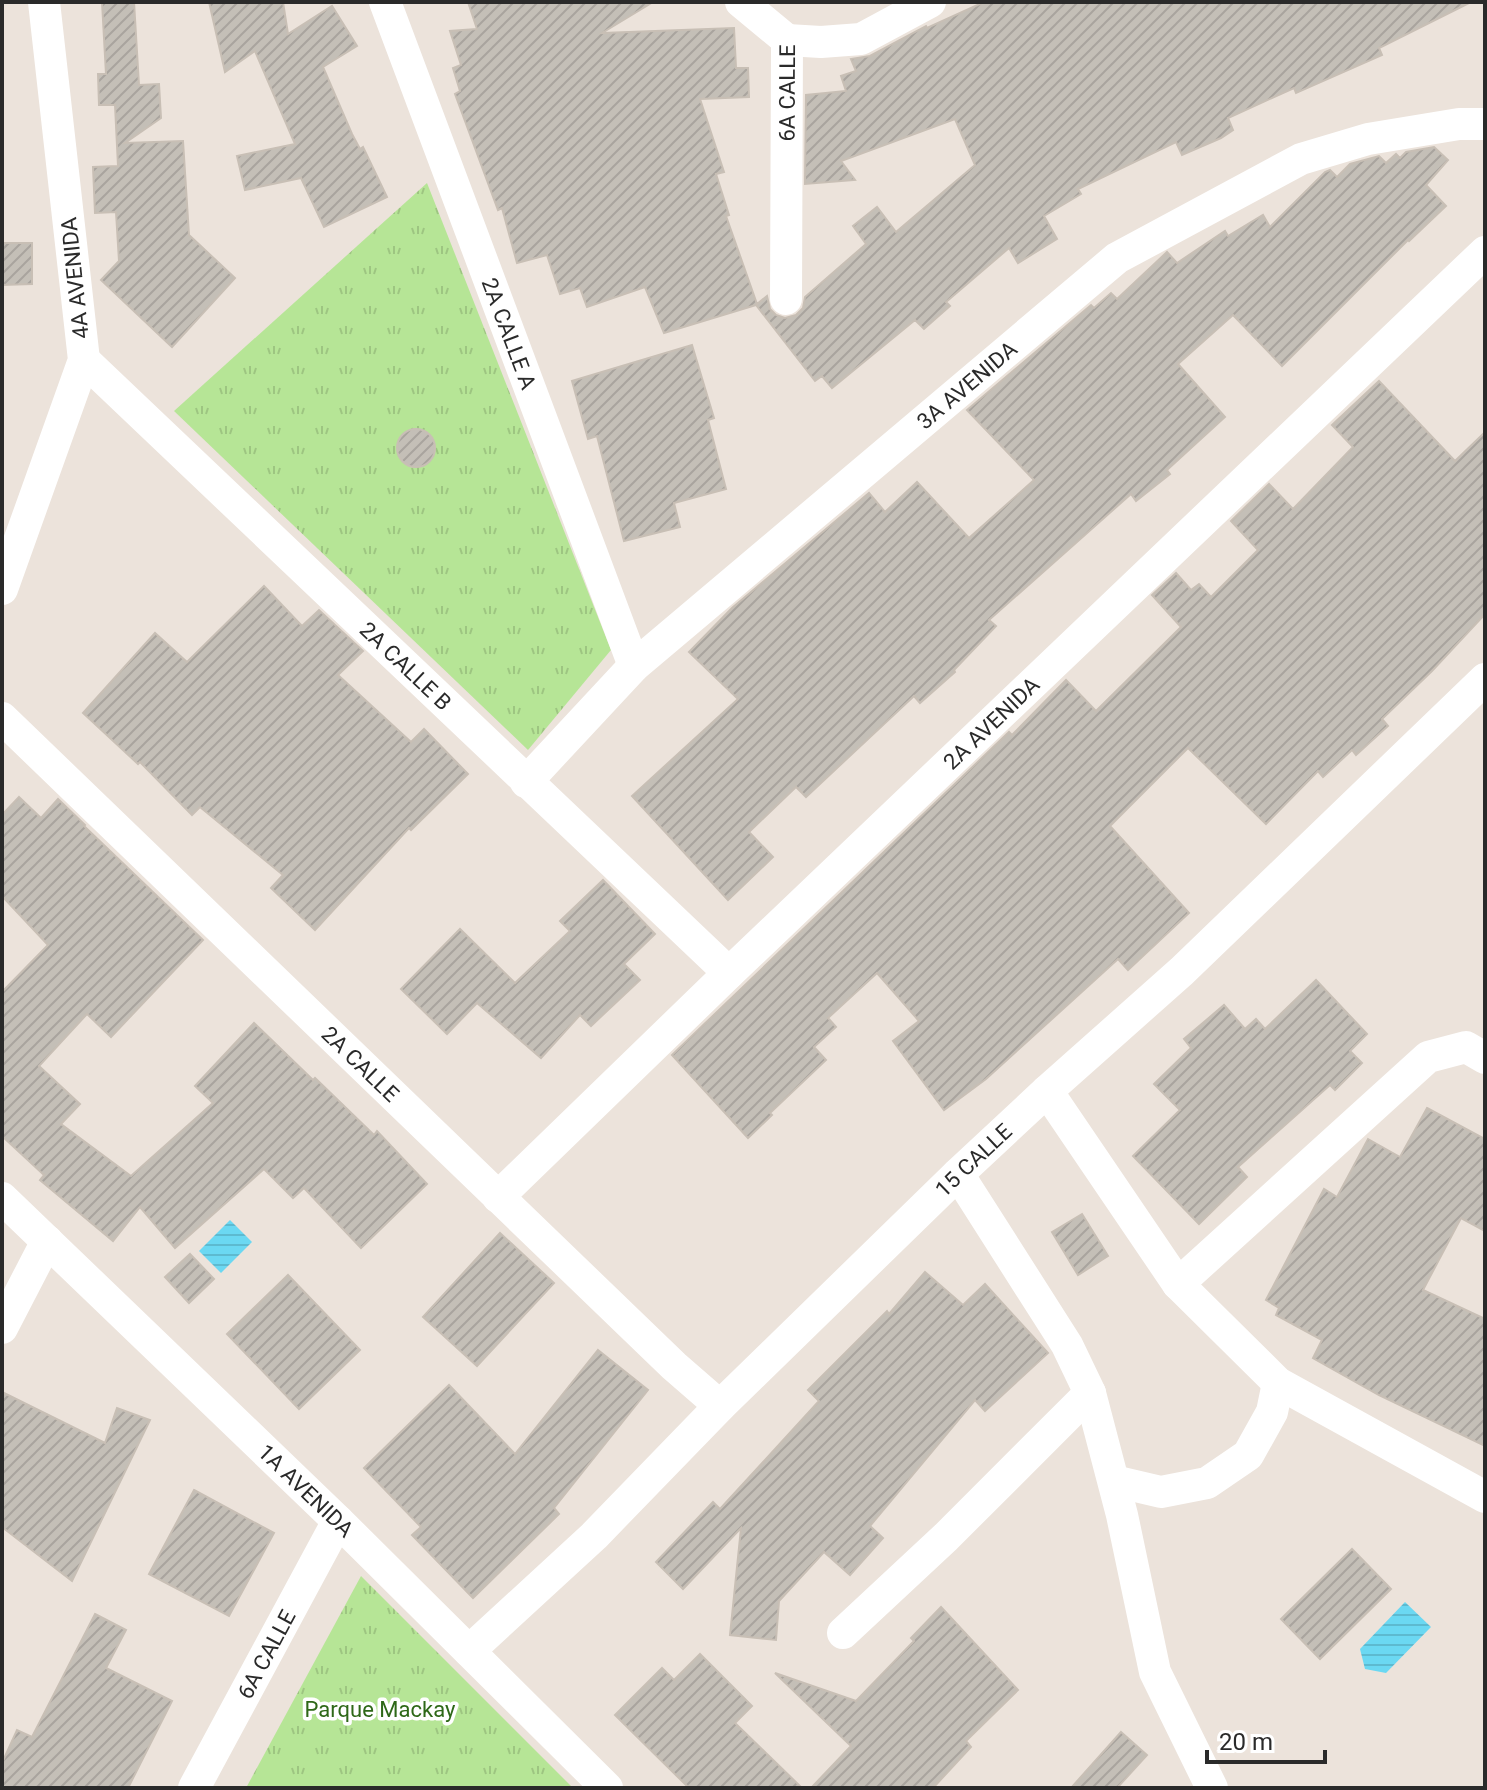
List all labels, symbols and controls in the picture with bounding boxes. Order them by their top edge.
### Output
street label: 6A CALLE [774,44,799,142]
street label: 4A AVENIDA [56,215,94,340]
street label: 2A CALLE A [477,274,542,393]
street label: 3A AVENIDA [912,336,1022,434]
street label: 2A CALLE B [355,617,457,715]
street label: 2A AVENIDA [938,671,1045,774]
street label: 2A CALLE [317,1021,404,1106]
street label: 15 CALLE [930,1118,1016,1202]
street label: 1A AVENIDA [253,1439,359,1542]
street label: 6A CALLE [232,1606,300,1703]
park label: Parque Mackay [305,1697,456,1722]
scale bar [1207,1714,1325,1764]
text: 20 m [1219,1728,1273,1756]

